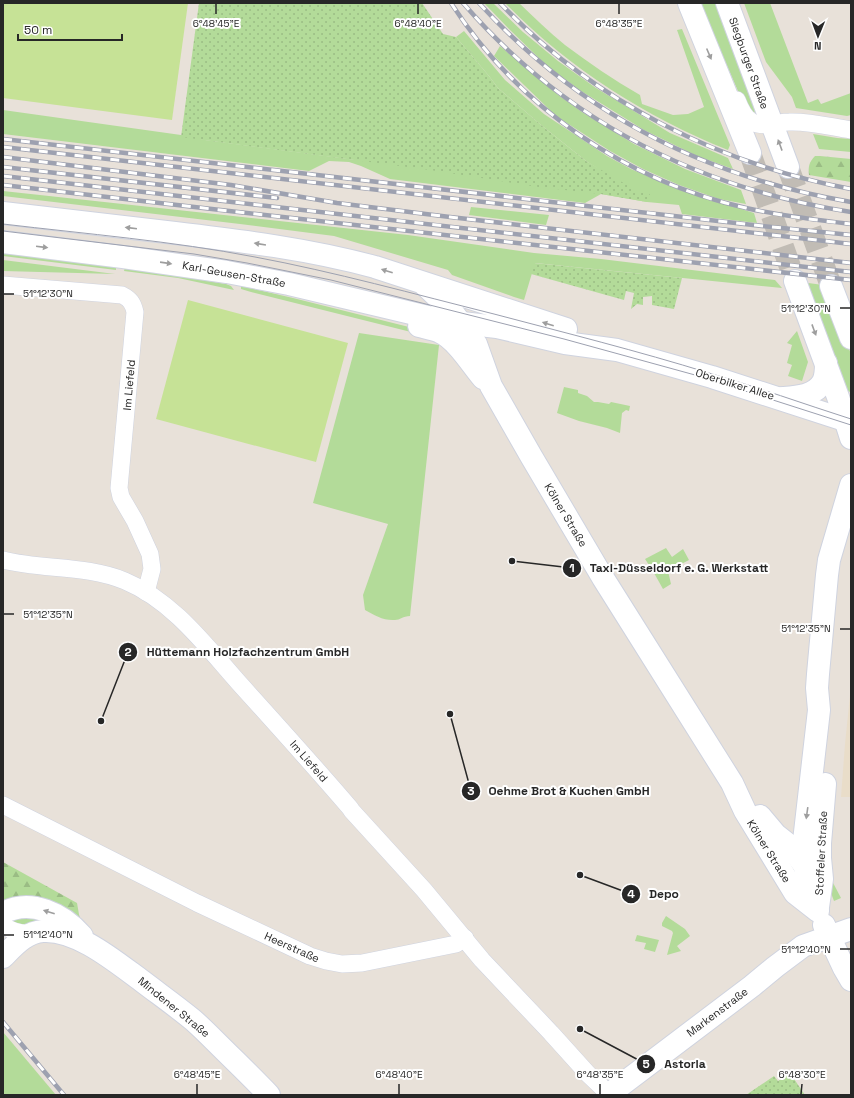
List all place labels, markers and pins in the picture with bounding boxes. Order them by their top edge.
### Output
callout: Taxi-Düsseldorf e. G. Werkstatt [562,556,777,580]
callout: Hüttemann Holzfachzentrum GmbH [118,640,357,664]
callout: Oehme Brot & Kuchen GmbH [461,779,658,803]
callout: Depo [621,882,687,906]
callout: Astoria [636,1052,713,1076]

